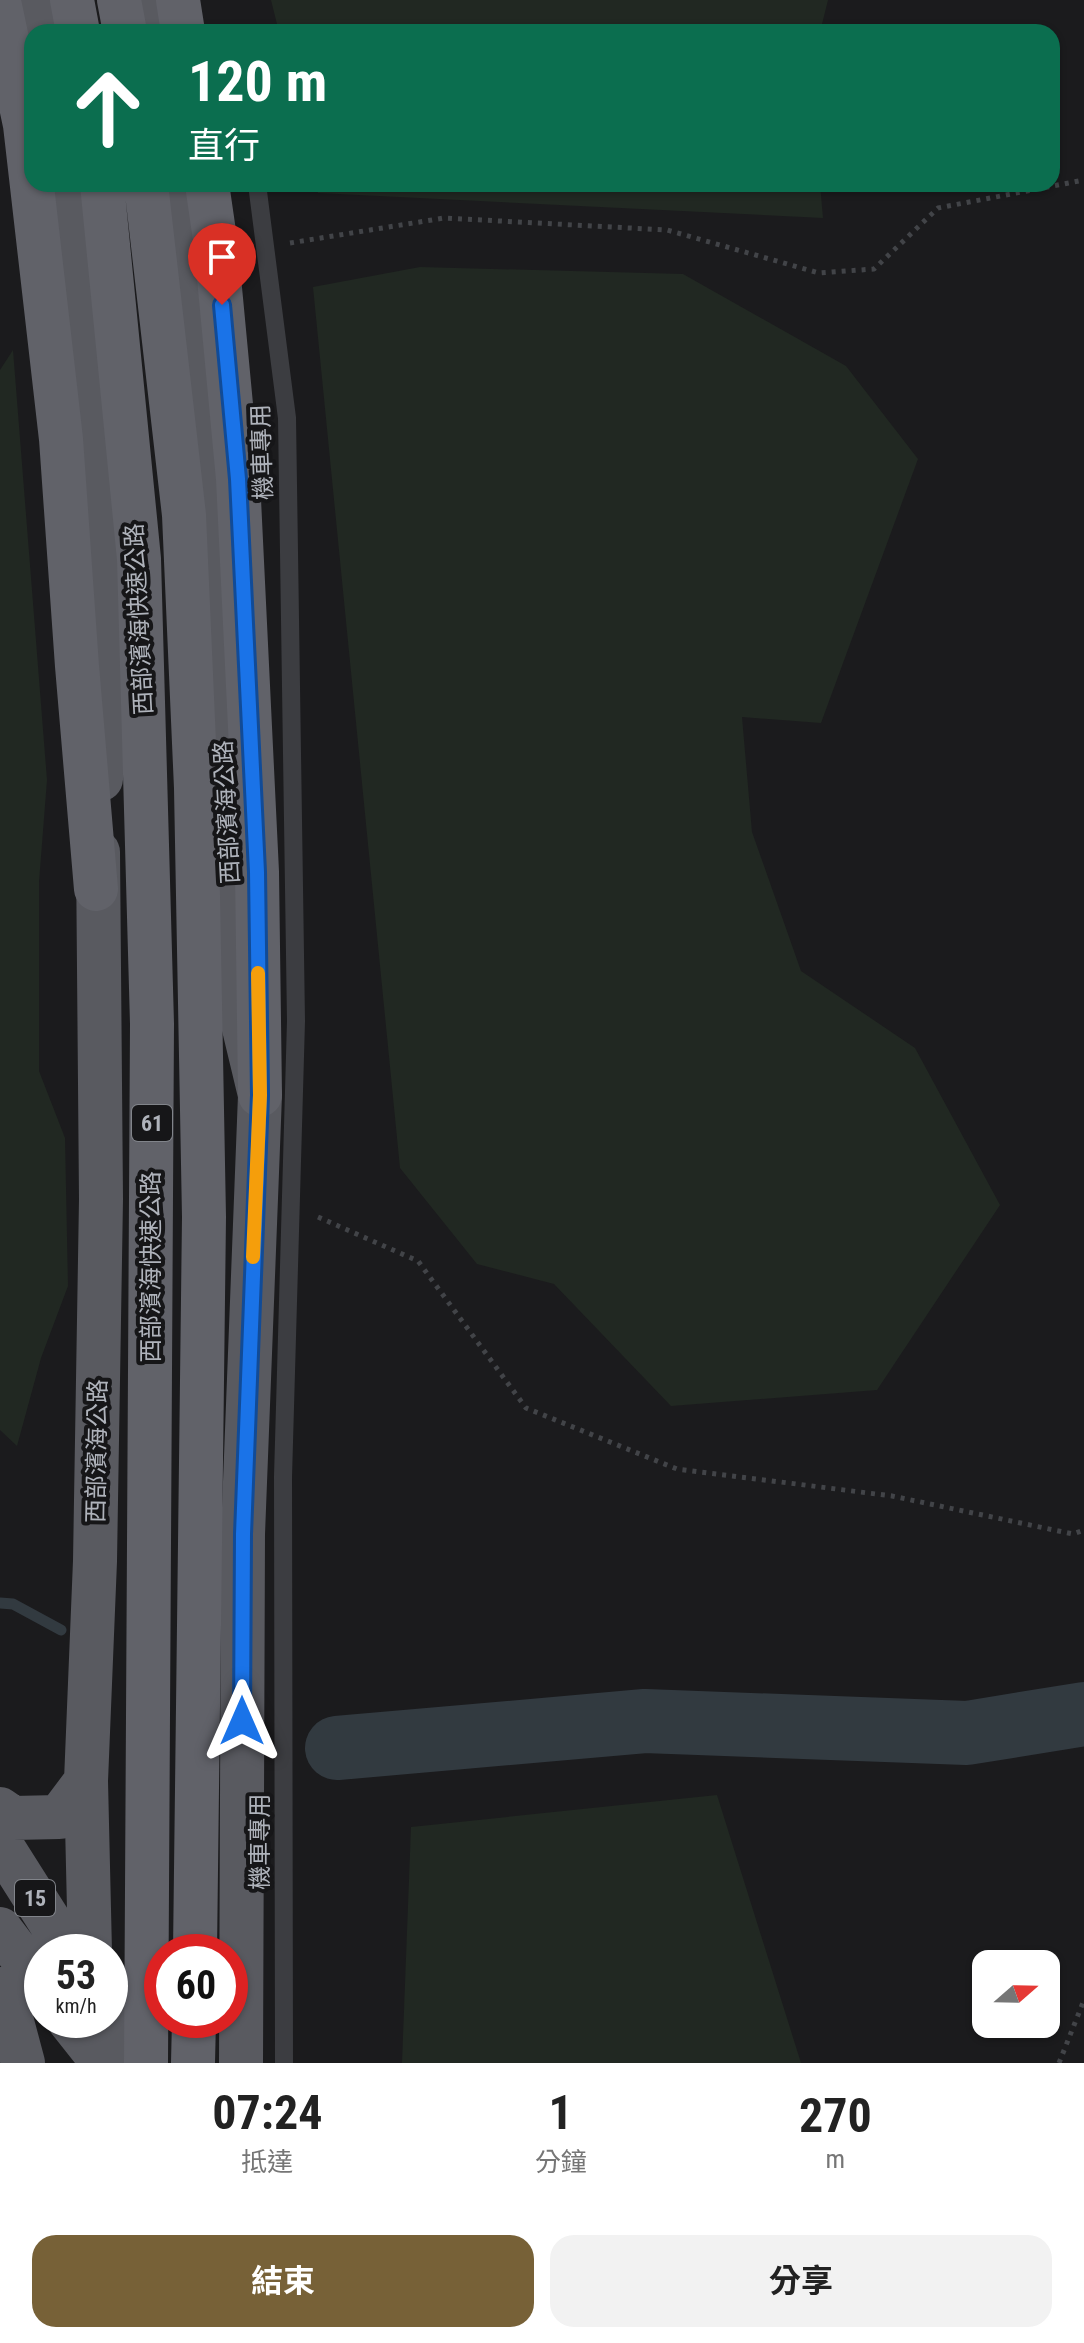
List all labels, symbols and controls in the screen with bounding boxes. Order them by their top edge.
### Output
text: 120 m [188,49,327,115]
icon: ahead [56,56,160,160]
text: 直行 [188,125,260,167]
pin [188,223,256,305]
icon: arrive [200,235,244,279]
street label: 機車專用 [246,404,278,500]
street label: 西部濱海快速公路 [120,522,158,716]
street label: 西部濱海公路 [209,739,245,885]
road number: 61 [132,1105,172,1141]
street label: 西部濱海快速公路 [137,1171,165,1363]
street label: 西部濱海公路 [82,1379,112,1523]
position arrow [200,1679,284,1763]
street label: 機車專用 [246,1794,274,1890]
road number: 15 [15,1880,55,1916]
speed limit sign: 60 [144,1934,248,2038]
north arrow [972,1950,1060,2038]
map controls [972,1950,1060,2038]
text: 53 [56,1952,96,1999]
text: km/h [55,1994,97,2018]
text: 07:24 [212,2084,322,2141]
text: 1 [549,2084,573,2141]
text: 270 [799,2087,872,2144]
text: m [826,2144,845,2174]
text: 抵達 [241,2147,293,2177]
text: 分鐘 [535,2147,587,2177]
button: 結束 [32,2235,534,2327]
button: 分享 [550,2235,1052,2327]

